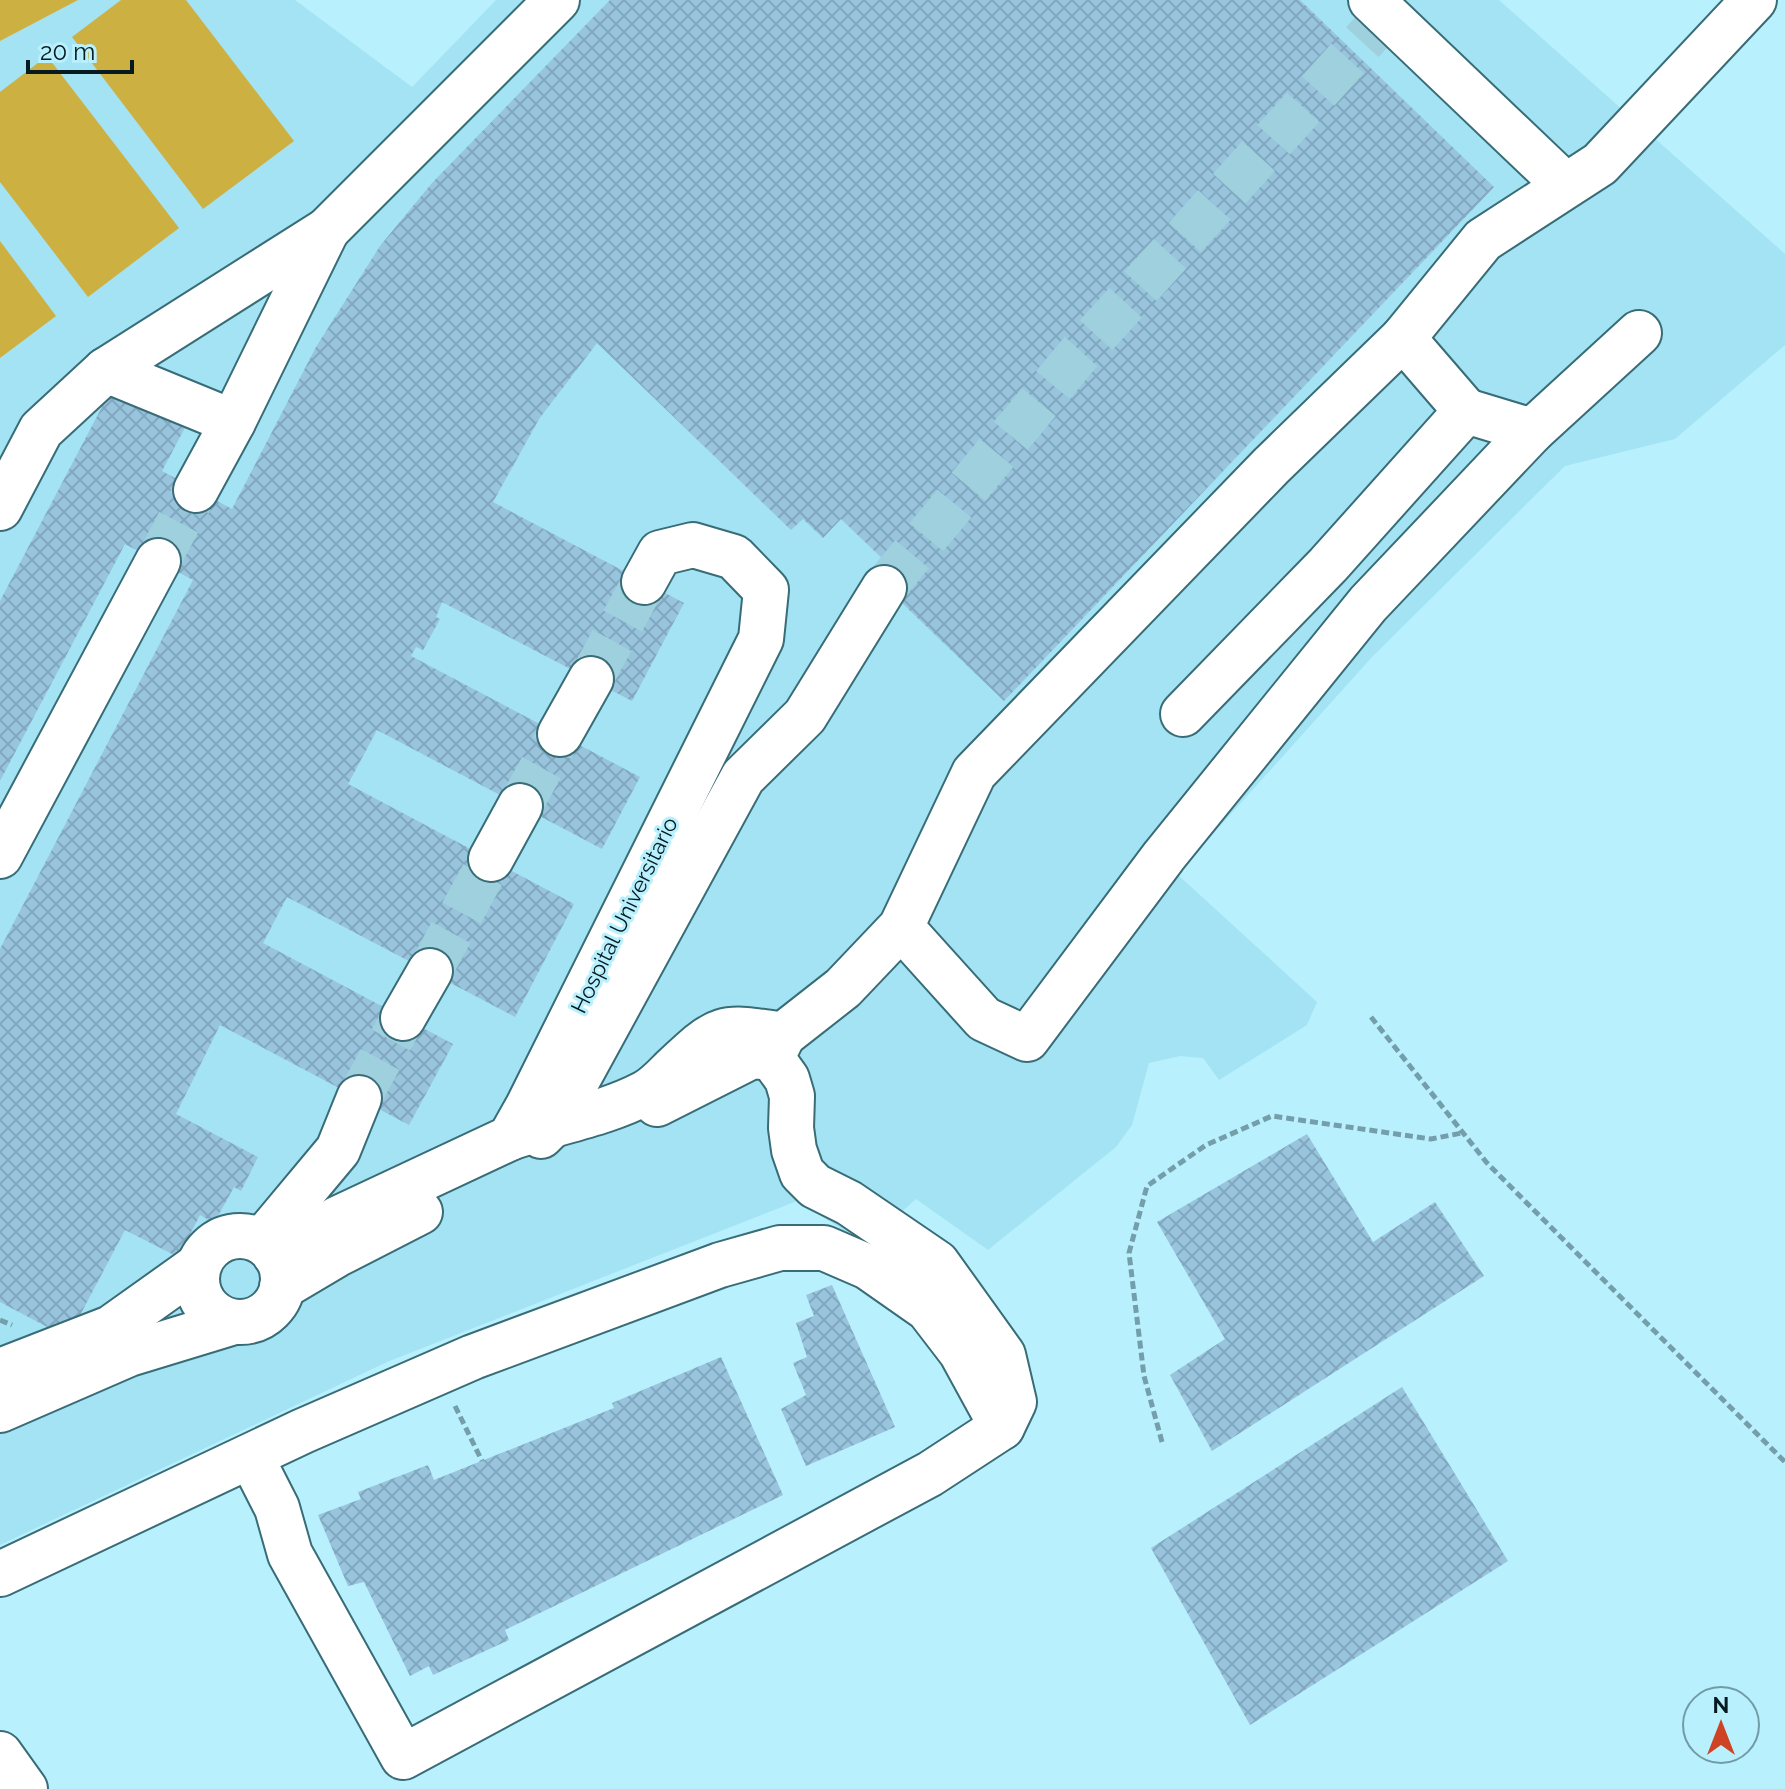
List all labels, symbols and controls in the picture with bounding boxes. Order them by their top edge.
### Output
scale bar [28,24,132,74]
text: 20 m [40,37,95,66]
street label: Hospital Universitario [565,813,683,1017]
north arrow [1681,1685,1761,1765]
text: N [1713,1692,1729,1718]

